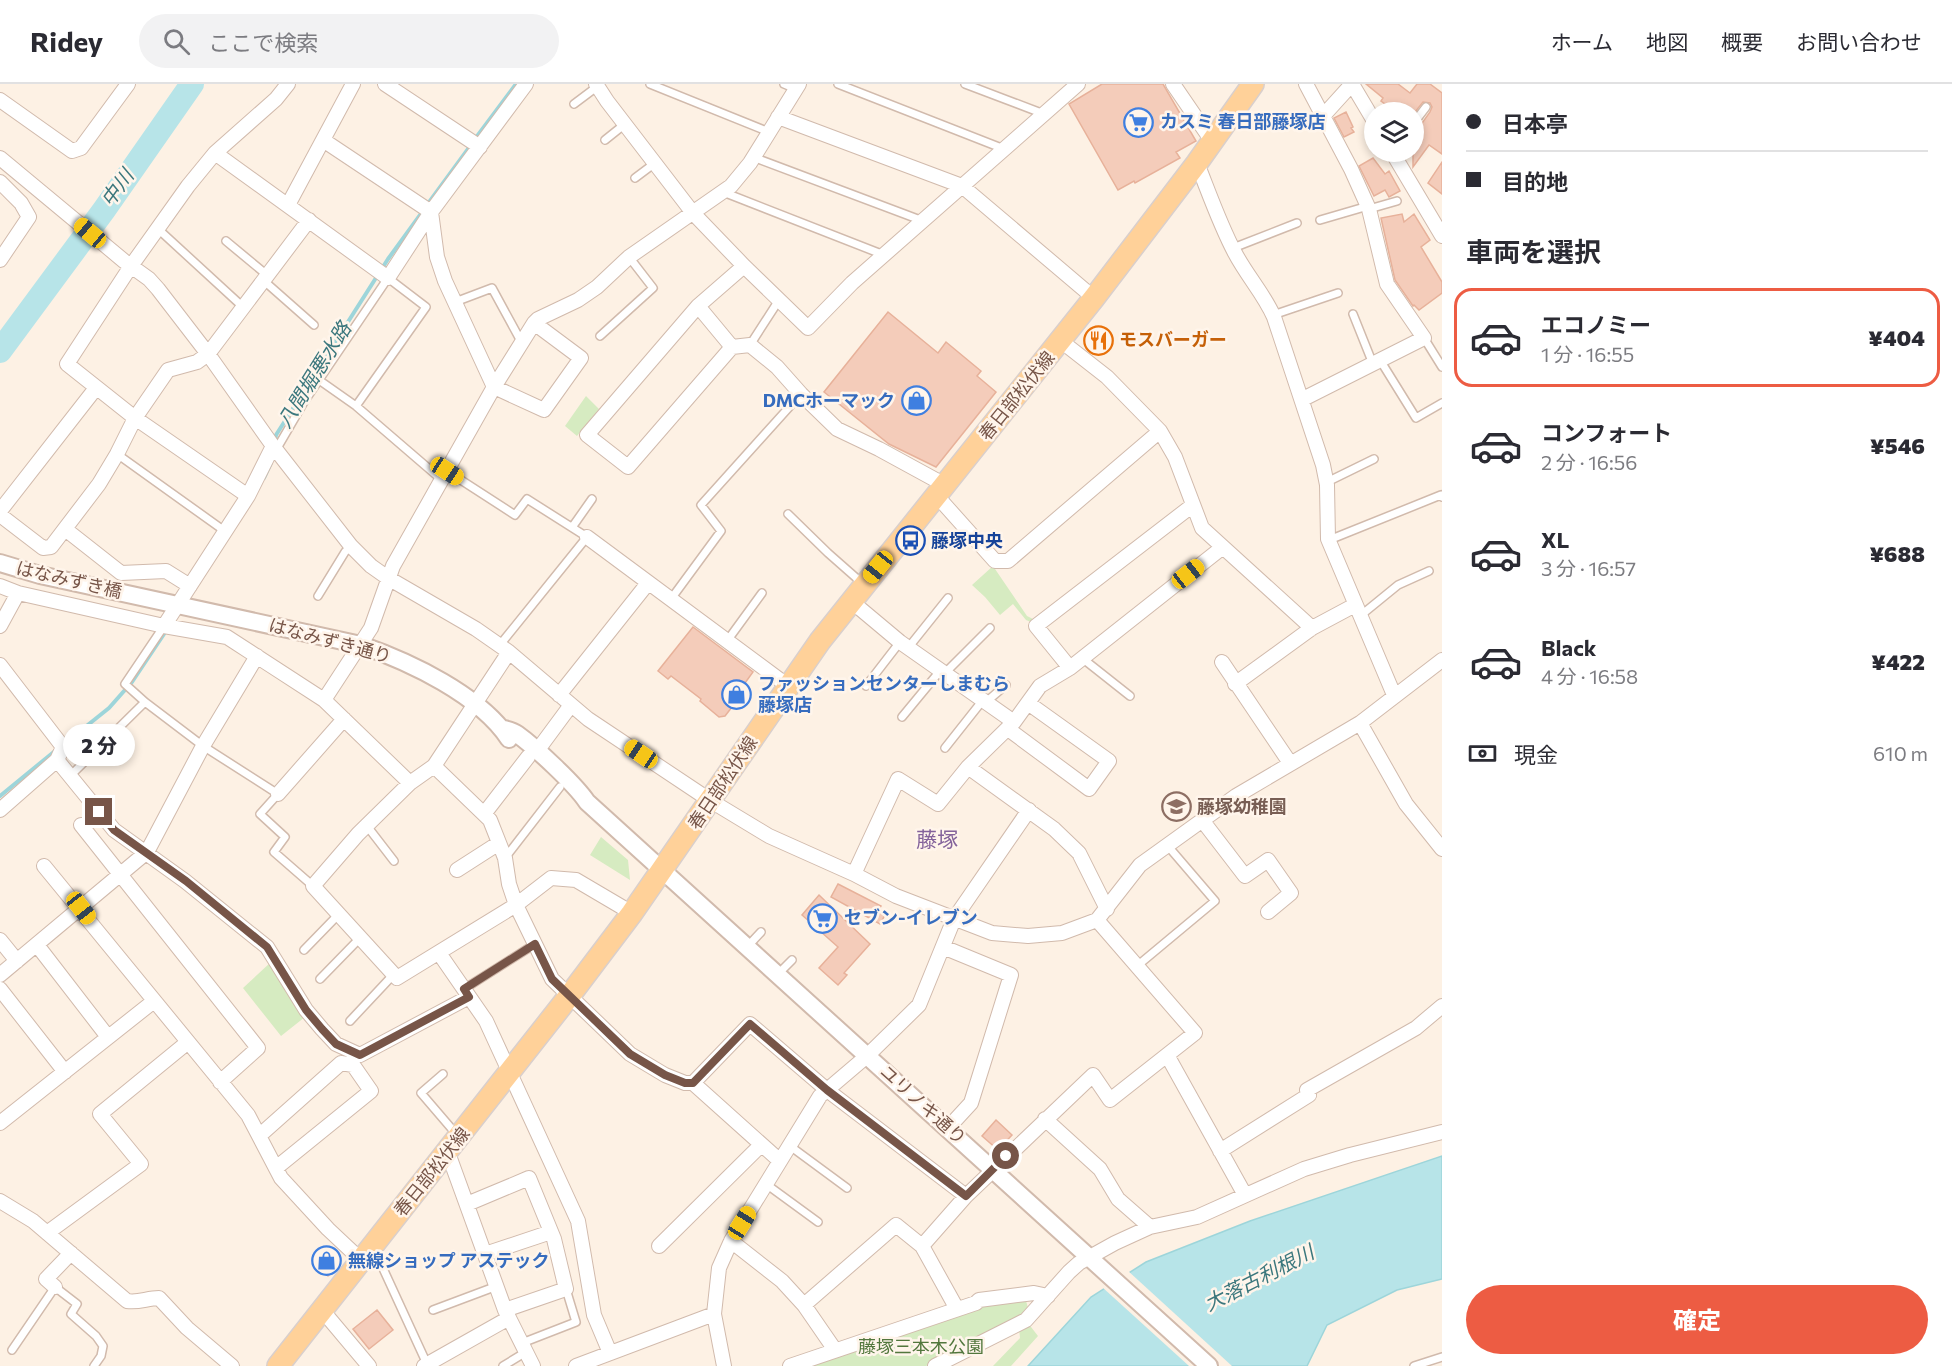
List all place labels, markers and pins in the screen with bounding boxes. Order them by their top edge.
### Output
supermarket icon: カスミ 春日部藤塚店 [1123,106,1155,138]
place label: カスミ 春日部藤塚店 [1160,110,1325,132]
restaurant icon: モスバーガー [1082,324,1114,356]
place label: モスバーガー [1119,328,1227,350]
shop icon: DMCホーマック [900,385,932,417]
place label: DMCホーマック [763,389,895,411]
bus stop icon: 藤塚中央 [894,525,926,557]
place label: 藤塚中央 [931,529,1003,551]
place label: ファッションセンターしまむら 藤塚店 [758,672,1010,715]
shop icon: ファッションセンターしまむら 藤塚店 [721,678,753,710]
school or university icon: 藤塚幼稚園 [1160,791,1192,823]
place label: 藤塚幼稚園 [1197,795,1287,817]
supermarket icon: セブン-イレブン [807,902,839,934]
place label: セブン-イレブン [844,906,978,928]
shop icon: 無線ショップ アステック [311,1245,343,1277]
place label: 無線ショップ アステック [348,1249,549,1271]

